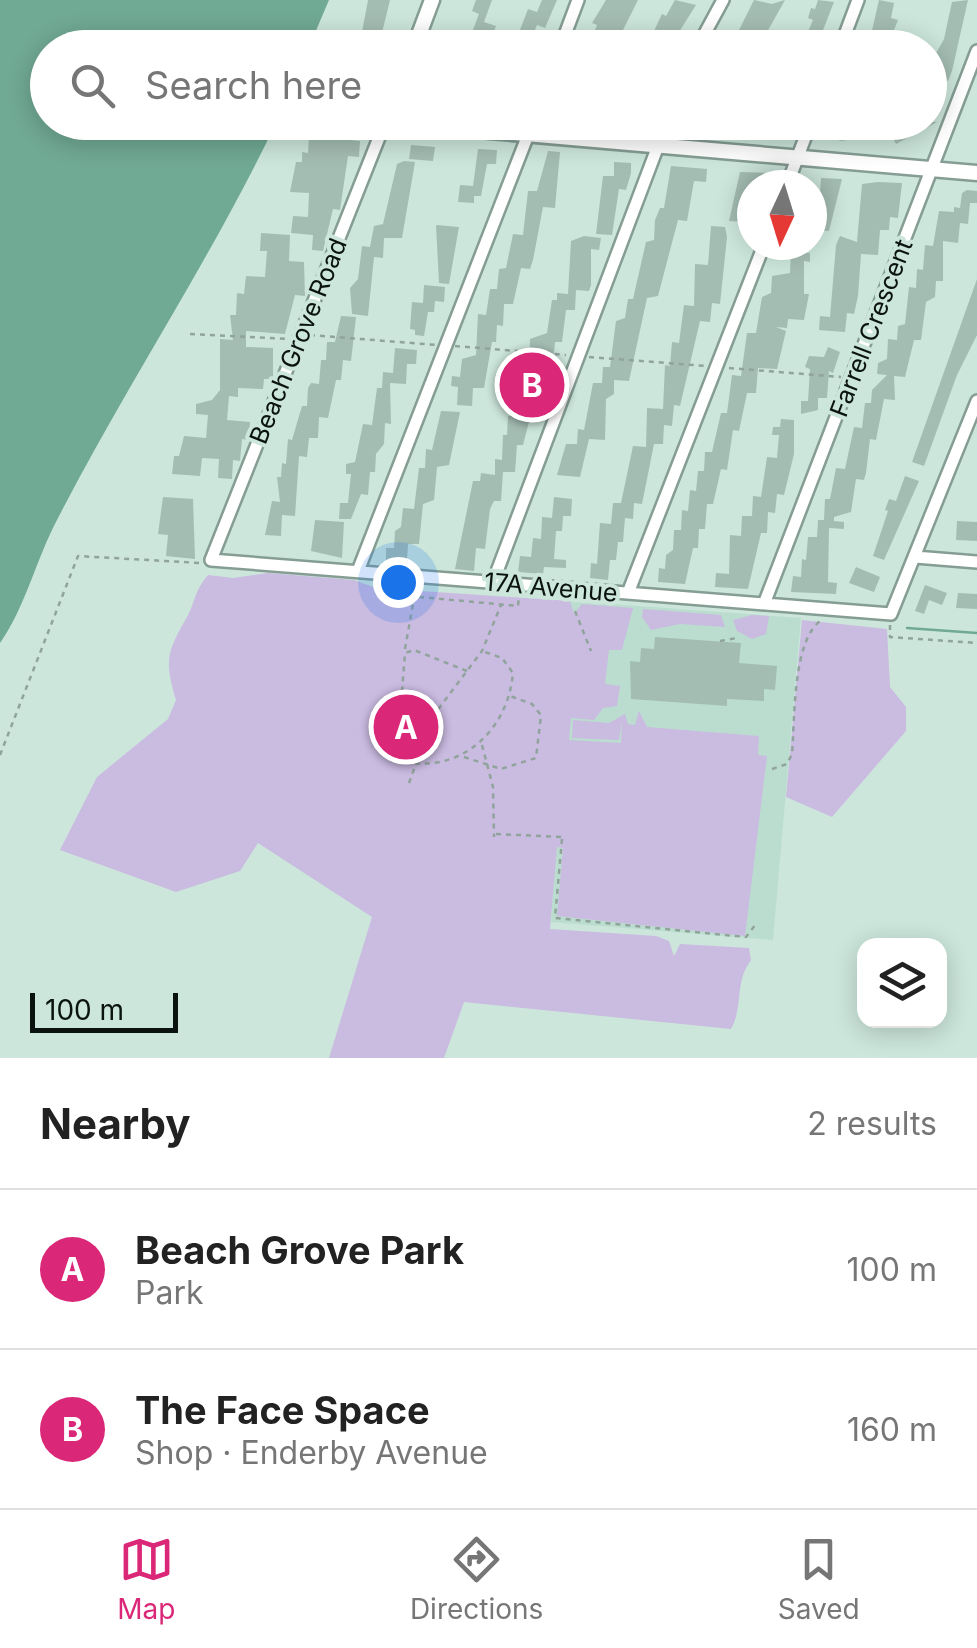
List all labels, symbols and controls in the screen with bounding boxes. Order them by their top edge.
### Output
search box [30,30,947,140]
icon: search [65,58,120,113]
text: Search here [145,62,362,108]
north arrow [737,170,827,260]
street label: Beach Grove Road [243,234,353,448]
street label: Farrell Crescent [823,235,919,421]
pin: B [500,348,564,422]
your location [373,557,424,608]
street label: 17A Avenue [483,566,619,608]
pin: A [374,690,438,764]
map controls [857,938,947,1028]
button: layers [857,938,947,1028]
scale bar [30,988,178,1032]
text: 100 m [45,993,124,1027]
text: Nearby [40,1098,191,1149]
text: 2 results [807,1104,937,1143]
text: Beach Grove Park [135,1227,464,1273]
text: A [61,1250,84,1289]
text: 100 m [847,1250,937,1289]
text: Park [135,1273,204,1312]
text: The Face Space [135,1387,430,1433]
text: B [62,1410,83,1449]
text: 160 m [847,1410,937,1449]
text: Shop · Enderby Avenue [135,1433,488,1472]
tab: Map [117,1532,175,1626]
tab: Directions [410,1532,543,1626]
tab: Saved [778,1532,860,1626]

